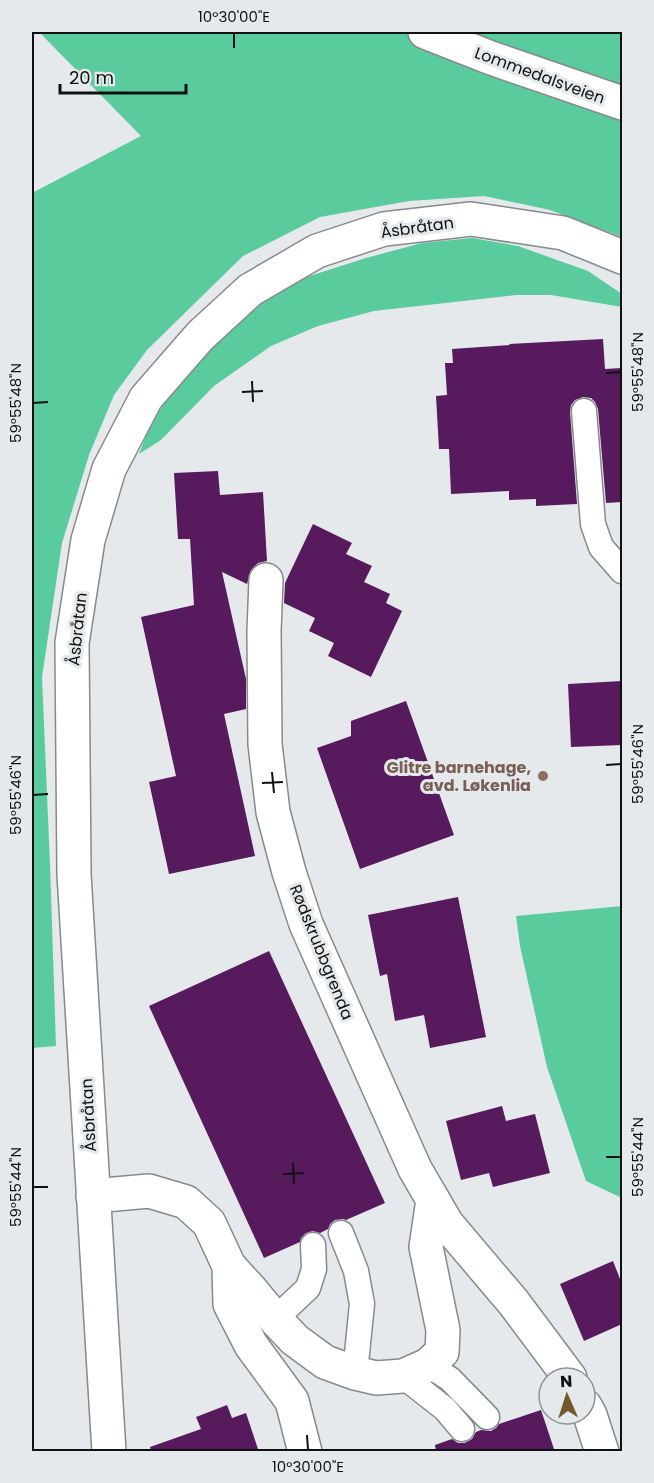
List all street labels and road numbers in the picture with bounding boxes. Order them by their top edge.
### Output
street label: Lommedalsveien [472,41,608,110]
street label: Åsbråtan [379,211,455,244]
street label: Åsbråtan [62,591,93,667]
street label: Rødskrubbgrenda [284,881,359,1023]
street label: Åsbråtan [75,1078,102,1152]

